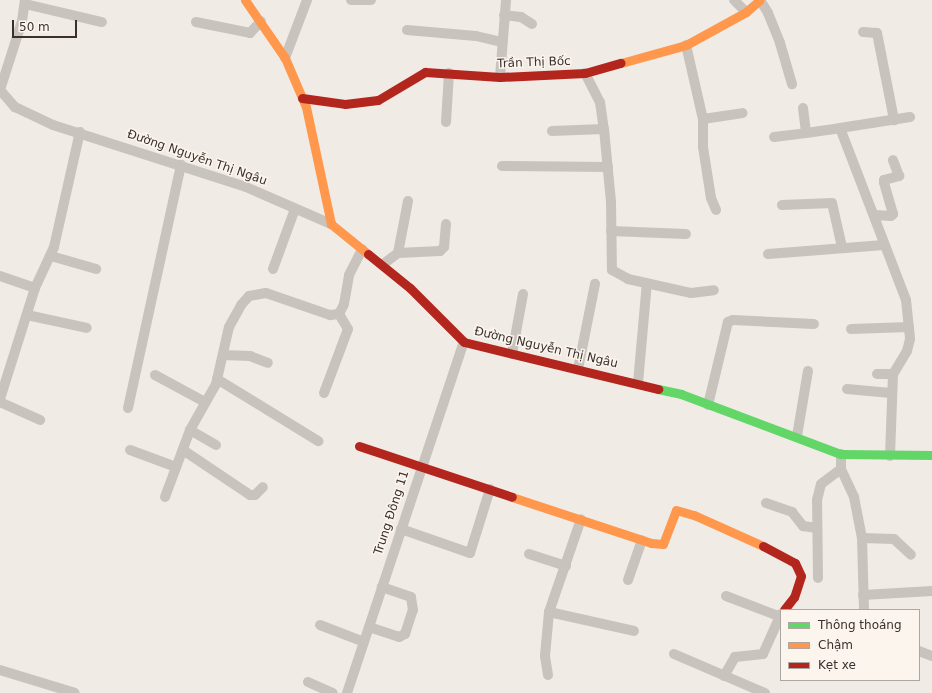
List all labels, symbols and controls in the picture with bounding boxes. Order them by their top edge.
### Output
scale bar [14,12,79,38]
text: 50 m [19,20,50,34]
street label: Trần Thị Bốc [497,55,571,71]
street label: Đường Nguyễn Thị Ngâu [125,127,269,189]
street label: Đường Nguyễn Thị Ngâu [473,324,619,372]
street label: Trung Đông 11 [372,469,412,557]
legend [780,609,920,681]
text: Thông thoáng [818,618,902,632]
text: Chậm [818,638,853,652]
text: Kẹt xe [818,658,856,672]

